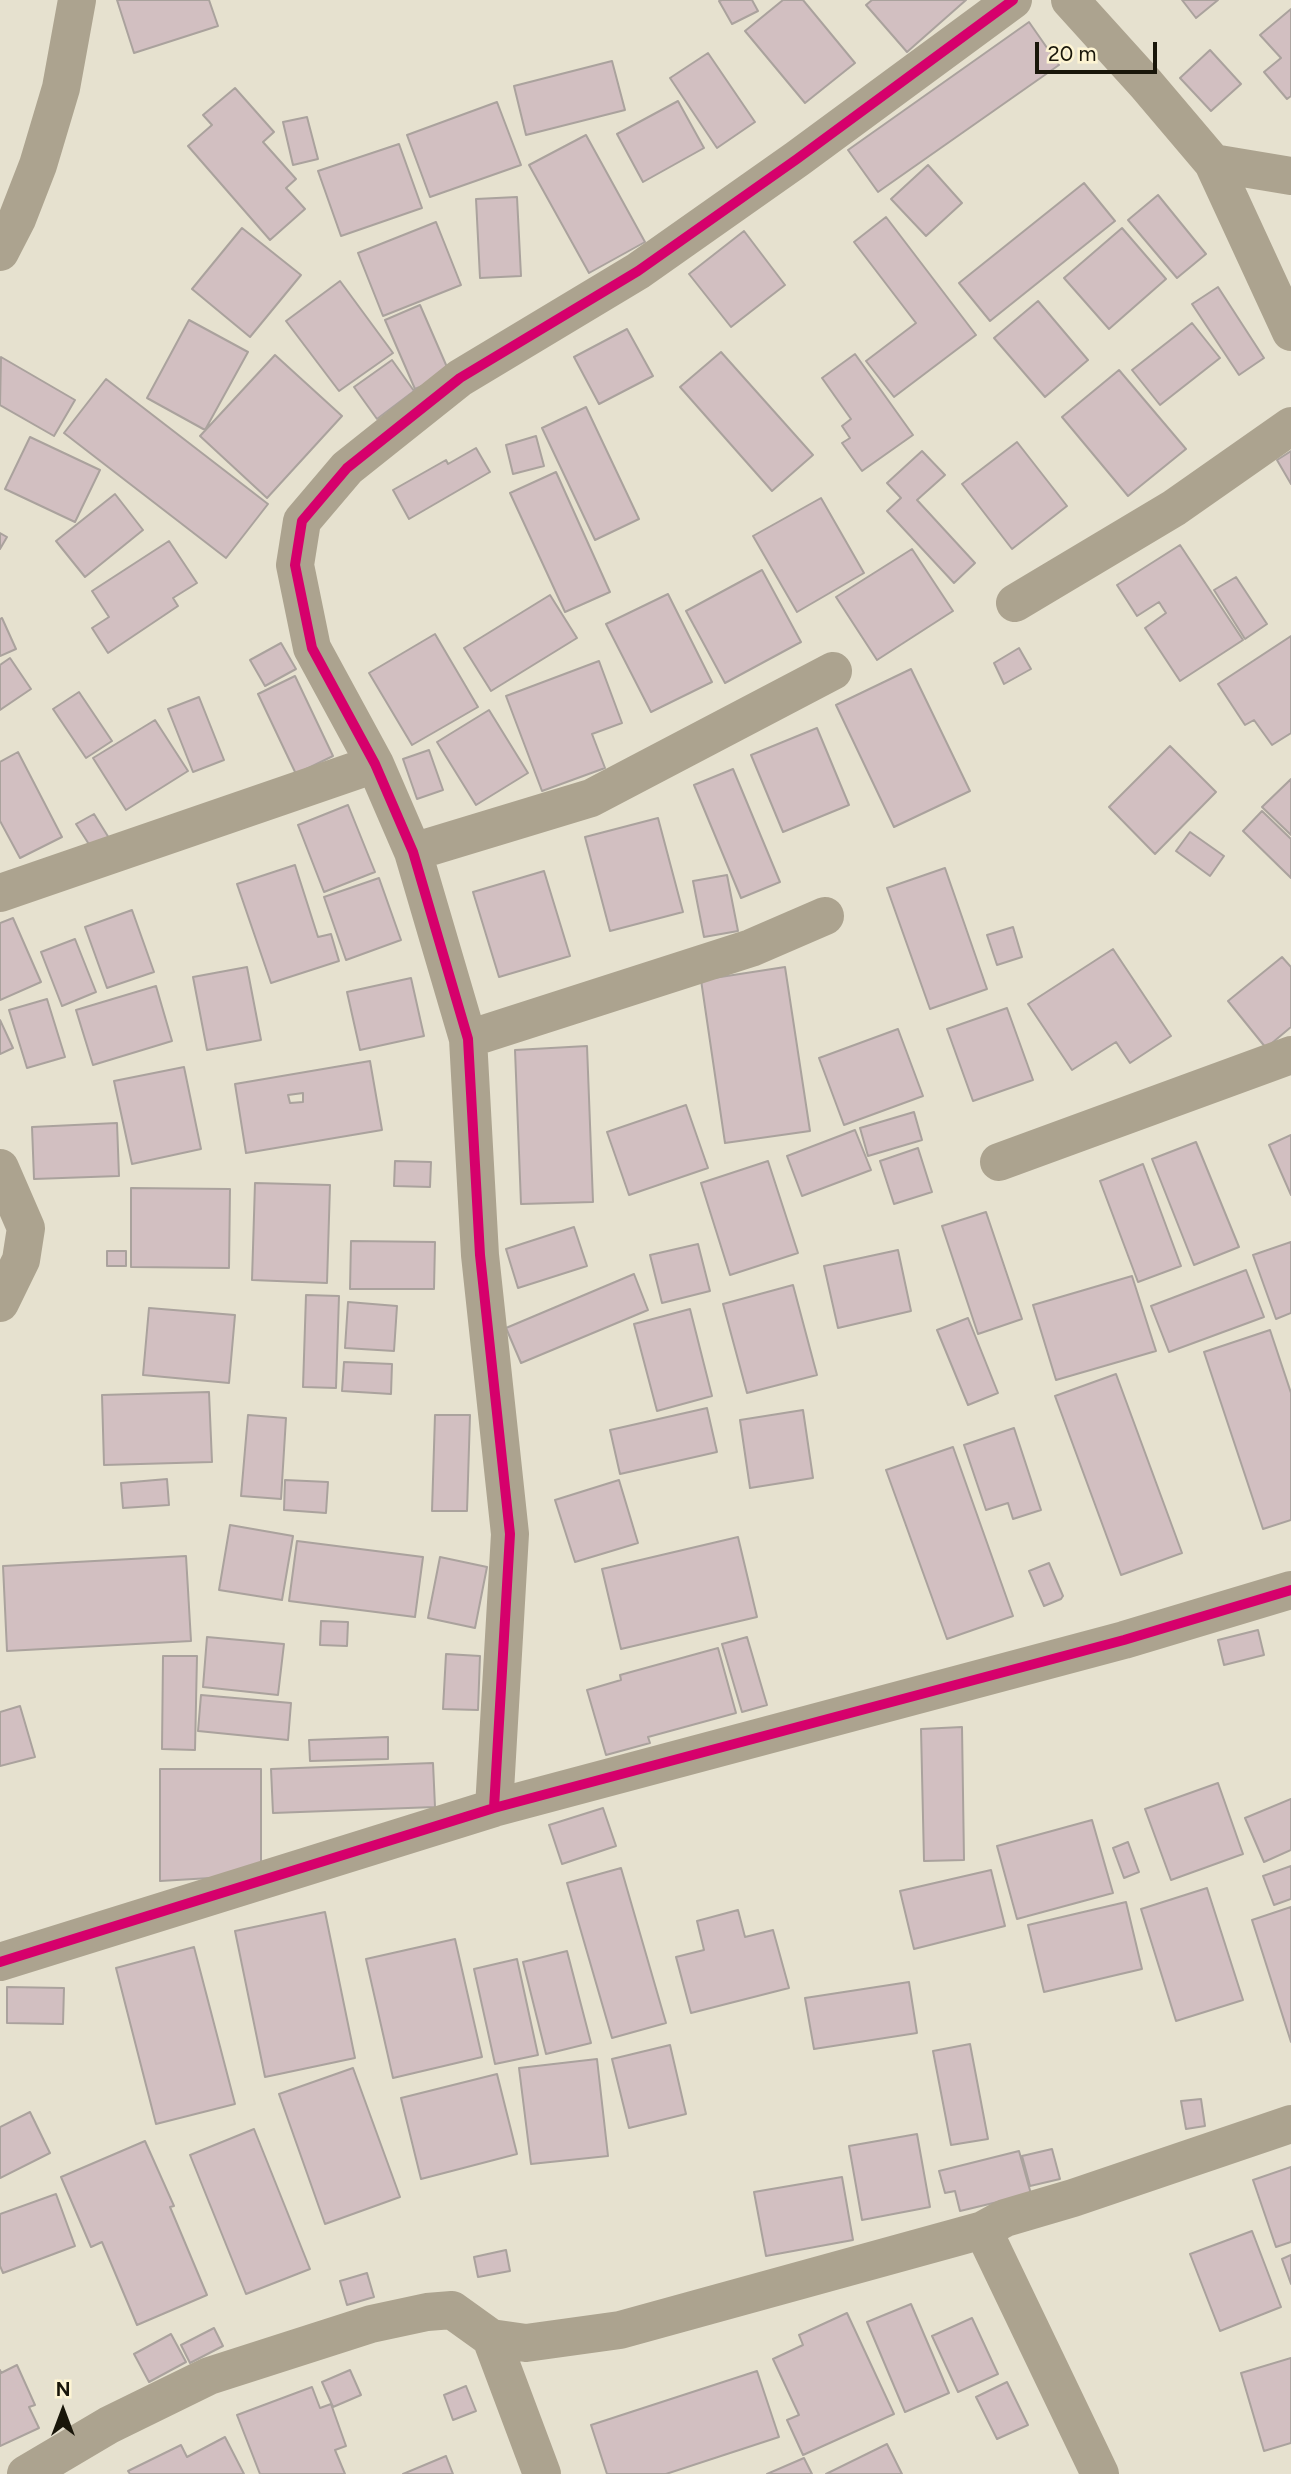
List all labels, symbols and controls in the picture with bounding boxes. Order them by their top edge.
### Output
scale bar [1039,28,1162,72]
text: 20 m [1048,41,1096,66]
north arrow [28,2376,98,2446]
text: N [56,2378,70,2401]

